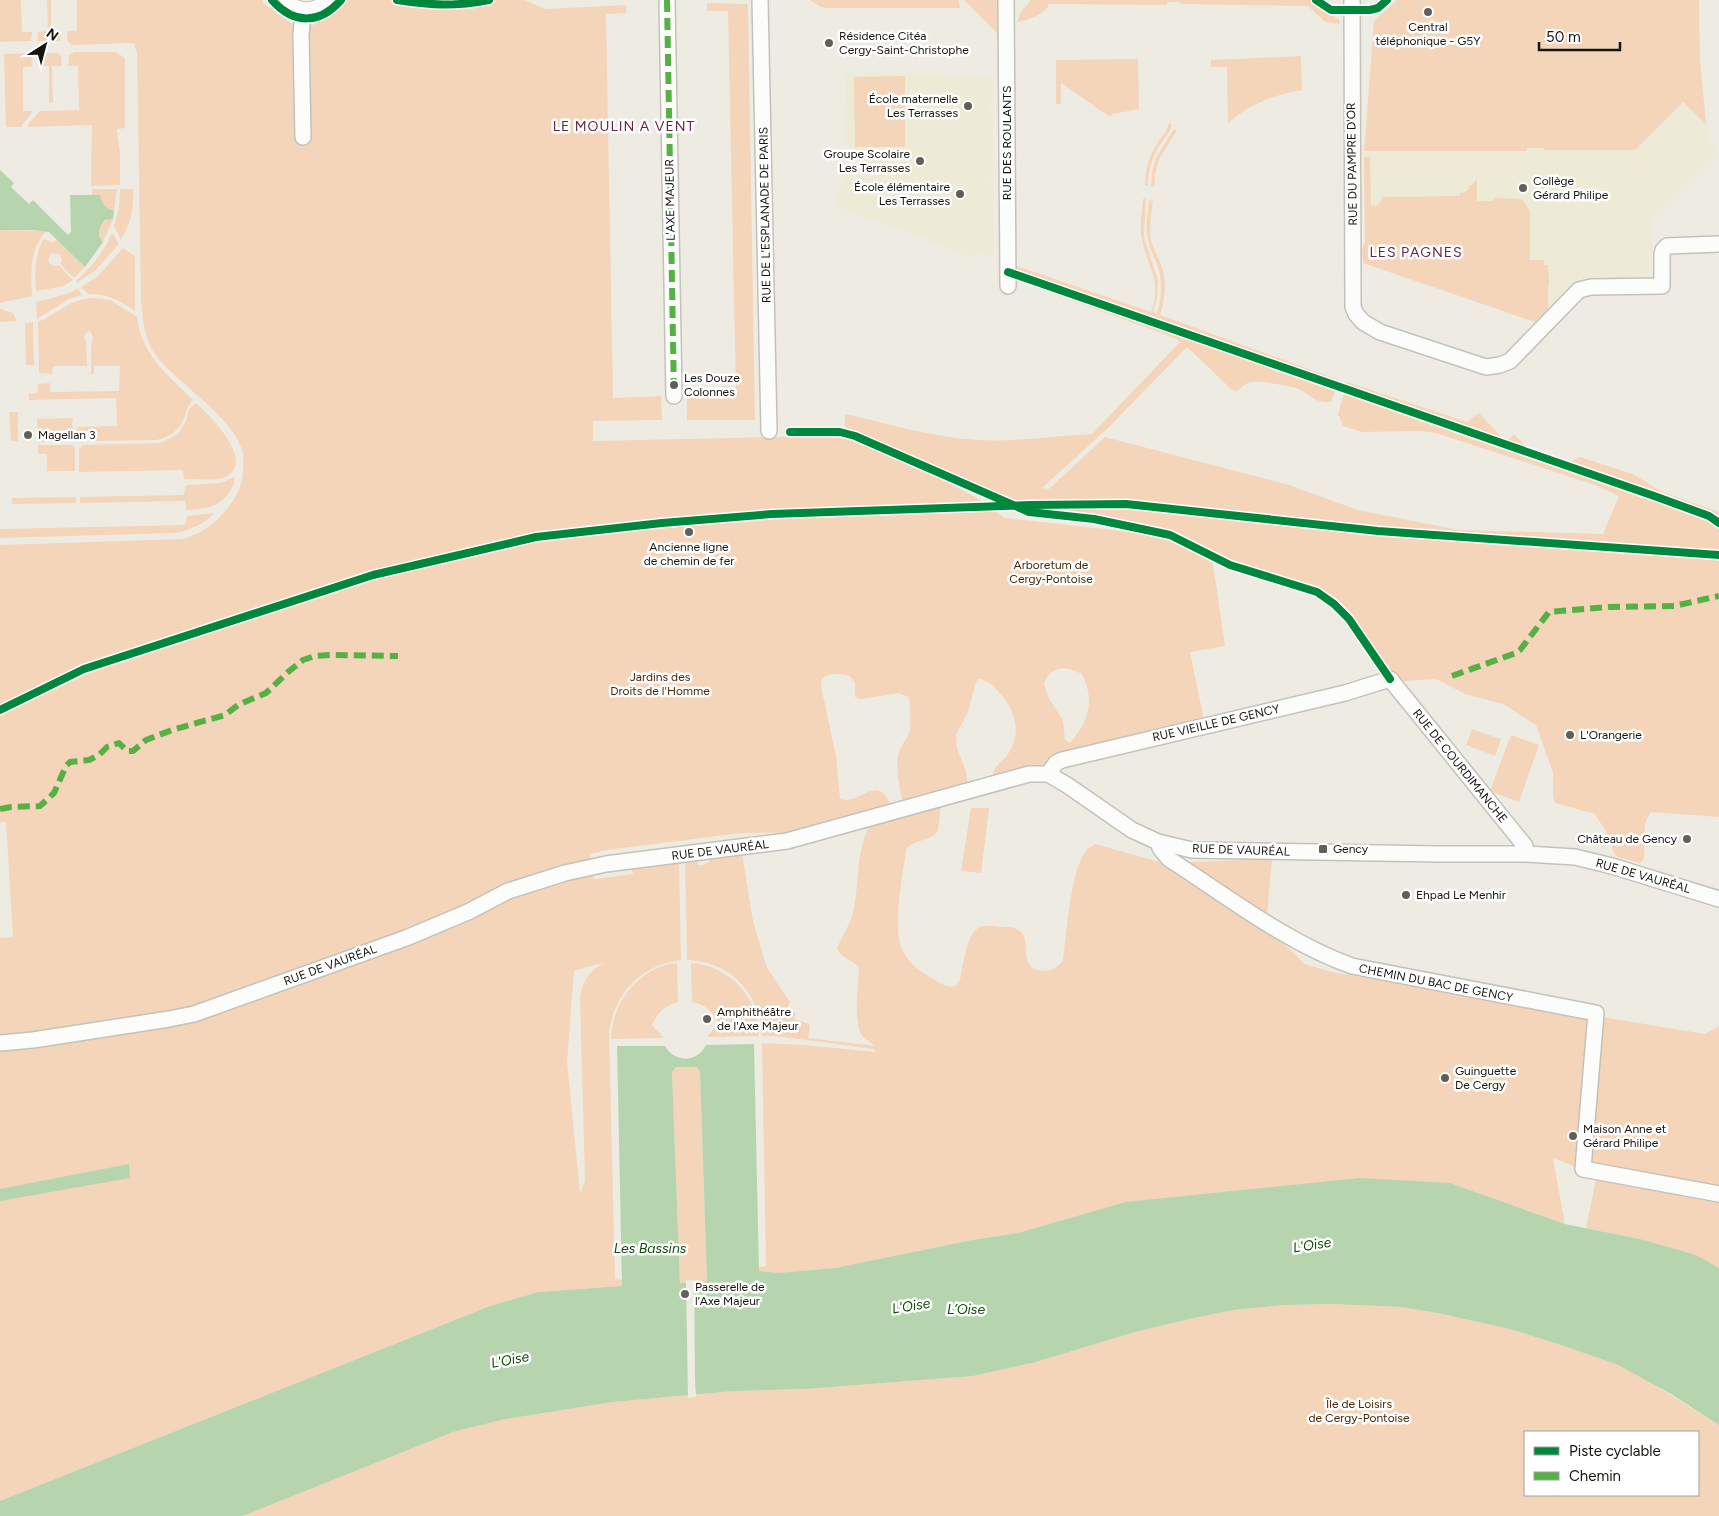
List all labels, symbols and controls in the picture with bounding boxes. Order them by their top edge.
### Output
marker: Central téléphonique - G5Y [1422,6,1434,18]
north arrow [20,20,70,70]
place label: Central téléphonique - G5Y [1376,20,1481,48]
scale bar [1539,20,1620,52]
text: N [43,25,62,45]
text: 50 m [1546,28,1581,46]
place label: Résidence Citéa Cergy-Saint-Christophe [839,29,969,57]
marker: Résidence Citéa Cergy-Saint-Christophe [823,37,835,49]
street label: RUE DES ROULANTS [1000,86,1014,200]
place label: École maternelle Les Terrasses [869,92,958,120]
marker: École maternelle Les Terrasses [962,100,974,112]
street label: RUE DU PAMPRE D'OR [1344,102,1360,226]
district label: LE MOULIN A VENT [553,118,695,135]
street label: RUE DE L'ESPLANADE DE PARIS [756,127,774,303]
place label: Groupe Scolaire Les Terrasses [824,147,910,175]
marker: Groupe Scolaire Les Terrasses [914,155,926,167]
street label: L'AXE MAJEUR [662,159,678,241]
place label: Collège Gérard Philipe [1533,174,1609,202]
place label: École élémentaire Les Terrasses [854,180,950,208]
marker: Collège Gérard Philipe [1517,182,1529,194]
marker: École élémentaire Les Terrasses [954,188,966,200]
district label: LES PAGNES [1369,244,1463,261]
place label: Les Douze Colonnes [684,371,740,399]
marker: Les Douze Colonnes [668,379,680,391]
place label: Magellan 3 [38,428,95,442]
marker: Magellan 3 [22,429,34,441]
marker: Ancienne ligne de chemin de fer [683,526,695,538]
place label: Ancienne ligne de chemin de fer [644,540,734,568]
park label: Arboretum de Cergy‐Pontoise [1009,558,1093,586]
park label: Jardins des Droits de l'Homme [610,670,710,698]
street label: RUE VIEILLE DE GENCY [1151,701,1282,744]
street label: RUE DE COURDIMANCHE [1410,706,1510,826]
place label: L'Orangerie [1580,728,1642,742]
marker: L'Orangerie [1564,729,1576,741]
place label: Château de Gency [1577,832,1678,846]
marker: Château de Gency [1681,833,1693,845]
street label: RUE DE VAURÉAL [671,837,770,863]
street label: RUE DE VAURÉAL [1192,841,1291,859]
place label: Gency [1333,842,1369,856]
marker: Gency [1317,843,1329,855]
street label: RUE DE VAURÉAL [1594,856,1693,896]
place label: Ehpad Le Menhir [1416,888,1506,902]
marker: Ehpad Le Menhir [1400,889,1412,901]
street label: RUE DE VAURÉAL [282,941,379,988]
street label: CHEMIN DU BAC DE GENCY [1358,961,1515,1005]
place label: Amphithéâtre de l'Axe Majeur [717,1005,799,1033]
marker: Amphithéâtre de l'Axe Majeur [701,1013,713,1025]
place label: Guinguette De Cergy [1455,1064,1517,1092]
marker: Guinguette De Cergy [1439,1072,1451,1084]
place label: Maison Anne et Gérard Philipe [1583,1122,1667,1150]
marker: Maison Anne et Gérard Philipe [1567,1130,1579,1142]
water label: L'Oise [1292,1234,1333,1256]
water label: Les Bassins [614,1240,687,1257]
place label: Passerelle de l’Axe Majeur [695,1280,765,1308]
marker: Passerelle de l’Axe Majeur [679,1288,691,1300]
water label: L'Oise [891,1295,932,1317]
water label: L’Oise [947,1301,985,1318]
water label: L'Oise [489,1348,531,1372]
park label: Île de Loisirs de Cergy-Pontoise [1308,1397,1410,1425]
legend [1524,1431,1699,1496]
text: Piste cyclable [1569,1442,1661,1460]
text: Chemin [1569,1467,1621,1485]

